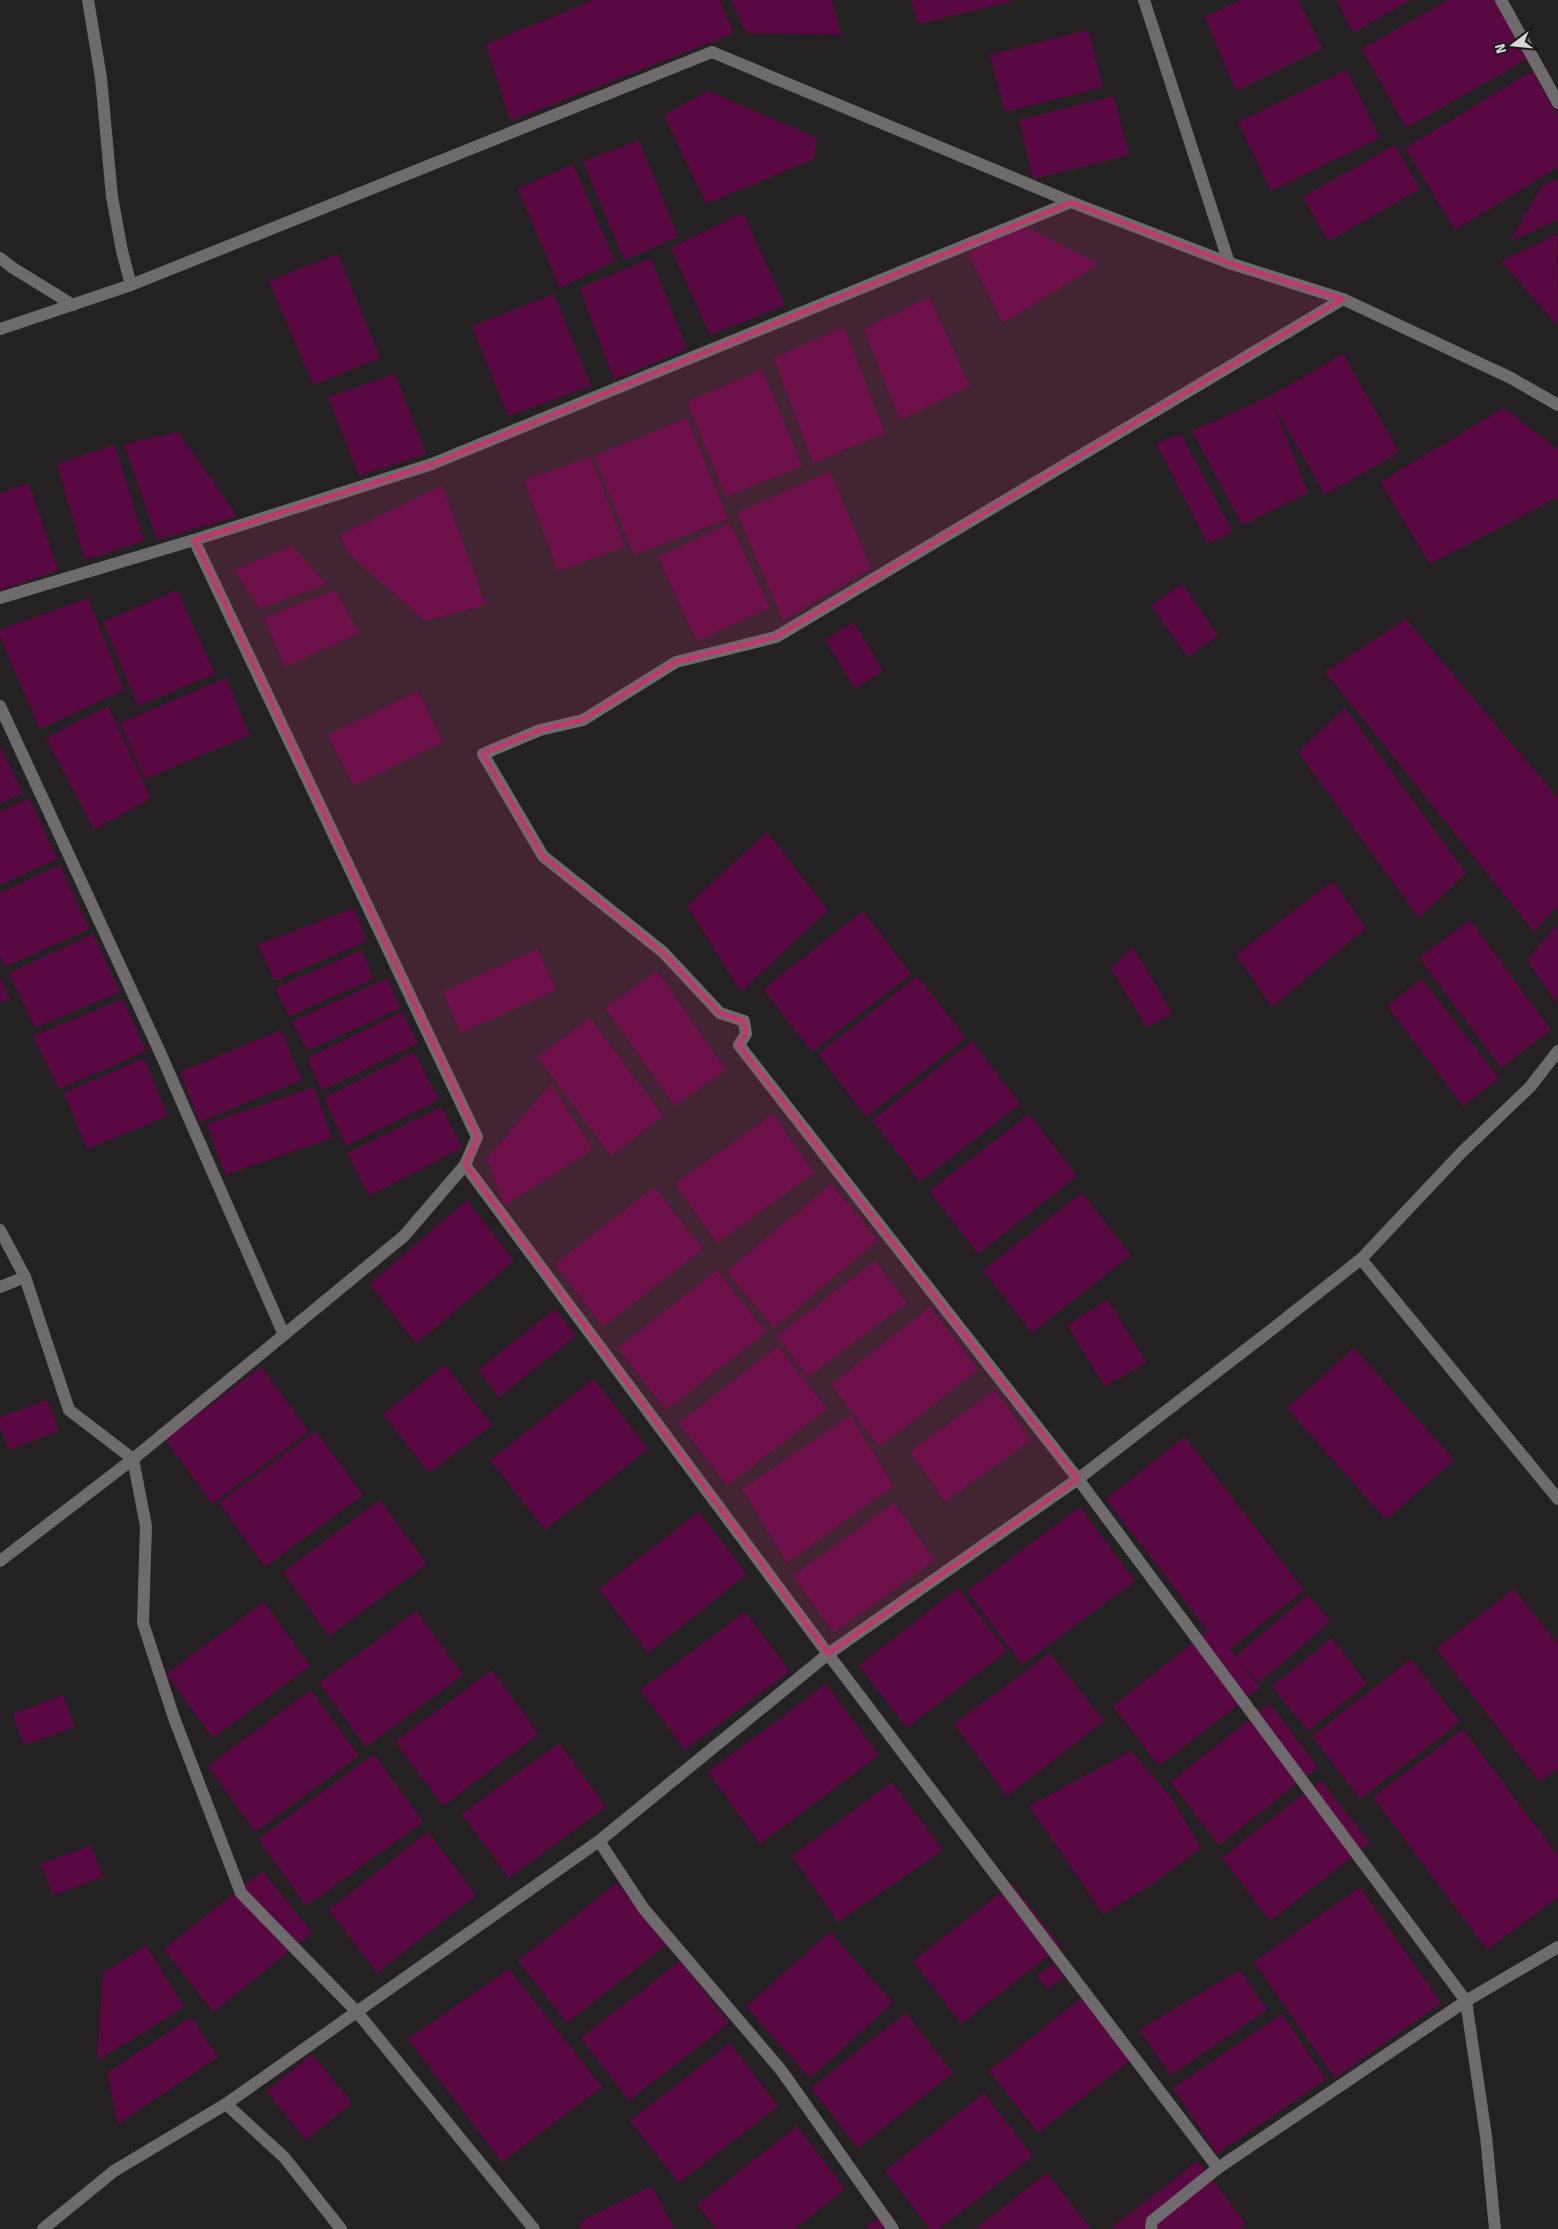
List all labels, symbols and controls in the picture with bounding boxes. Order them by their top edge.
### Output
north arrow [1488,20,1538,70]
text: N [1492,42,1510,55]

